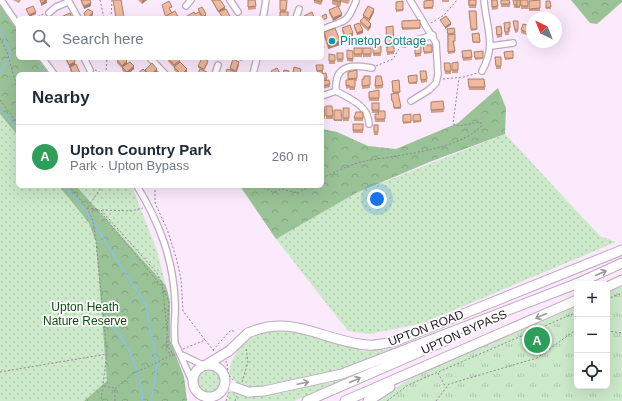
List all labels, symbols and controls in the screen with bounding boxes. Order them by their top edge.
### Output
north arrow [526,12,562,48]
search box [16,16,324,60]
icon: search [30,27,52,49]
text: Search here [62,30,144,47]
place label: Pinetop Cottage [340,34,426,48]
marker: Pinetop Cottage [327,36,337,46]
text: Nearby [32,88,90,107]
text: Upton Country Park [70,141,212,158]
text: A [40,149,50,164]
text: 260 m [272,149,308,164]
text: Park · Upton Bypass [70,158,189,173]
your location [367,189,387,209]
one-way arrow [595,268,607,276]
map controls [574,281,610,389]
button: + [574,281,610,317]
park label: Upton Heath Nature Reserve [43,300,127,328]
street label: UPTON ROAD [386,307,466,349]
street label: UPTON BYPASS [419,307,509,357]
one-way arrow [536,312,548,320]
button: − [574,317,610,353]
pin: A [524,325,550,355]
button: locate [574,353,610,389]
one-way arrow [349,376,361,383]
one-way arrow [296,379,309,387]

